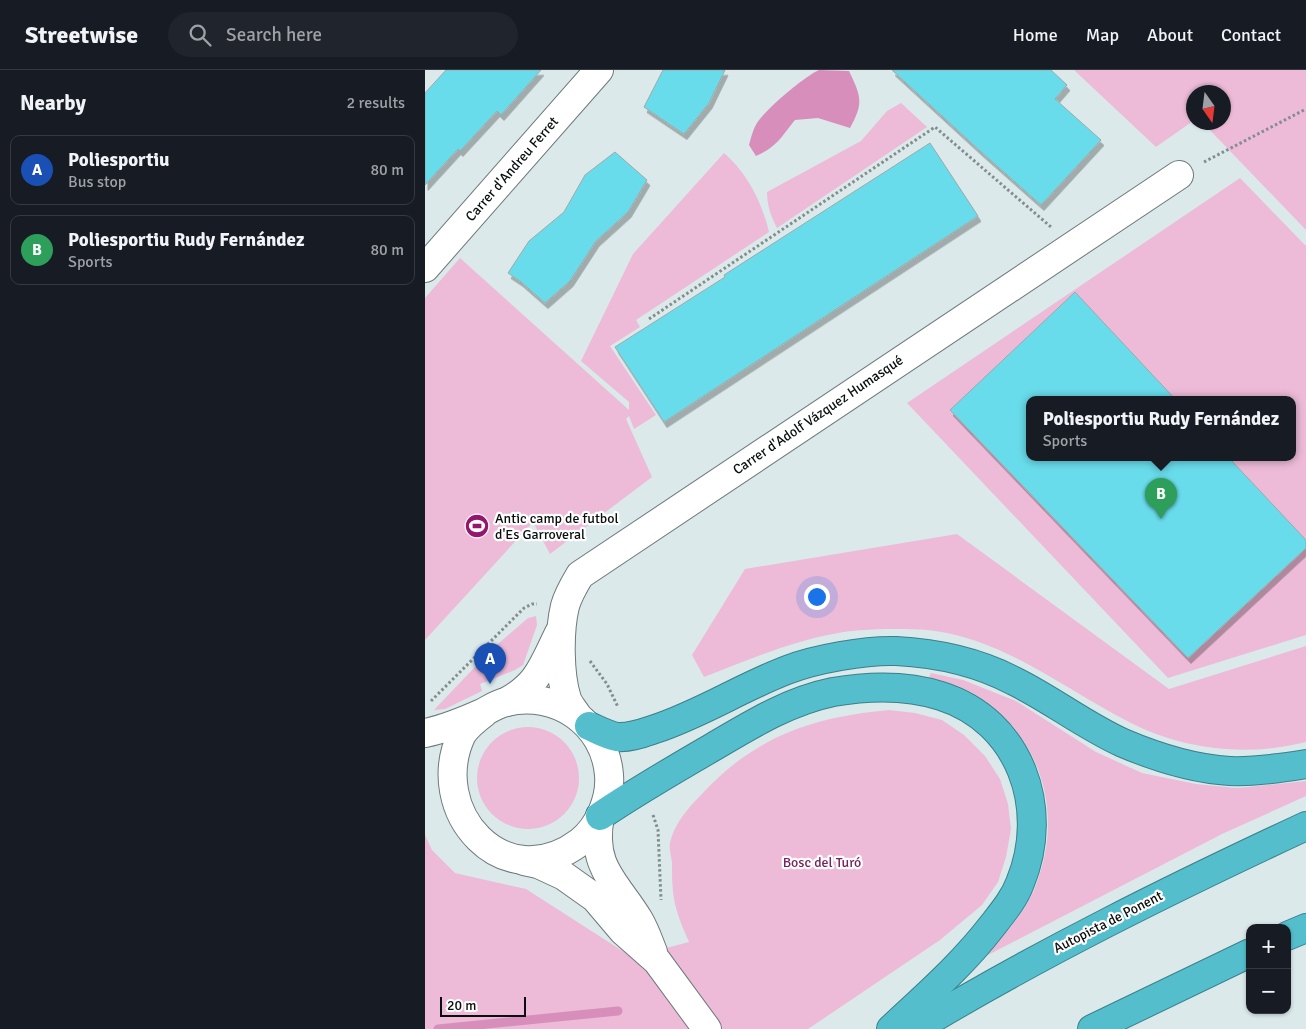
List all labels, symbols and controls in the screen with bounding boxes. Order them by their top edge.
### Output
search box [168,12,518,57]
text: Streetwise [25,20,138,50]
icon: search [186,21,214,49]
text: Search here [226,23,322,47]
text: Home [1013,24,1058,46]
text: Map [1086,24,1119,46]
text: About [1147,24,1193,46]
text: Contact [1221,24,1281,46]
north arrow [1186,85,1231,130]
text: Nearby [20,90,86,116]
text: 2 results [346,93,405,113]
street label: Carrer d'Andreu Ferret [462,113,562,225]
text: Poliesportiu [68,148,170,172]
text: A [32,160,42,180]
text: 80 m [370,160,404,180]
text: Bus stop [68,172,126,192]
text: Poliesportiu Rudy Fernández [68,228,305,252]
text: B [32,240,42,260]
text: 80 m [370,240,404,260]
text: Sports [68,252,113,272]
street label: Carrer d'Adolf Vázquez Humasqué [730,352,906,478]
popup [1026,396,1296,461]
text: Poliesportiu Rudy Fernández [1043,407,1279,431]
text: Sports [1043,431,1087,451]
pin: B [1145,478,1177,519]
place label: Antic camp de futbol d'Es Garroveral [495,510,619,543]
sports icon: Antic camp de futbol d'Es Garroveral [464,513,490,539]
your location [804,584,830,610]
pin: A [474,643,506,684]
park label: Bosc del Turó [783,854,861,871]
street label: Autopista de Ponent [1051,887,1165,957]
map controls [1246,924,1291,1014]
button: + [1246,924,1291,969]
button: − [1246,969,1291,1014]
scale bar [440,994,526,1017]
text: 20 m [447,997,476,1014]

